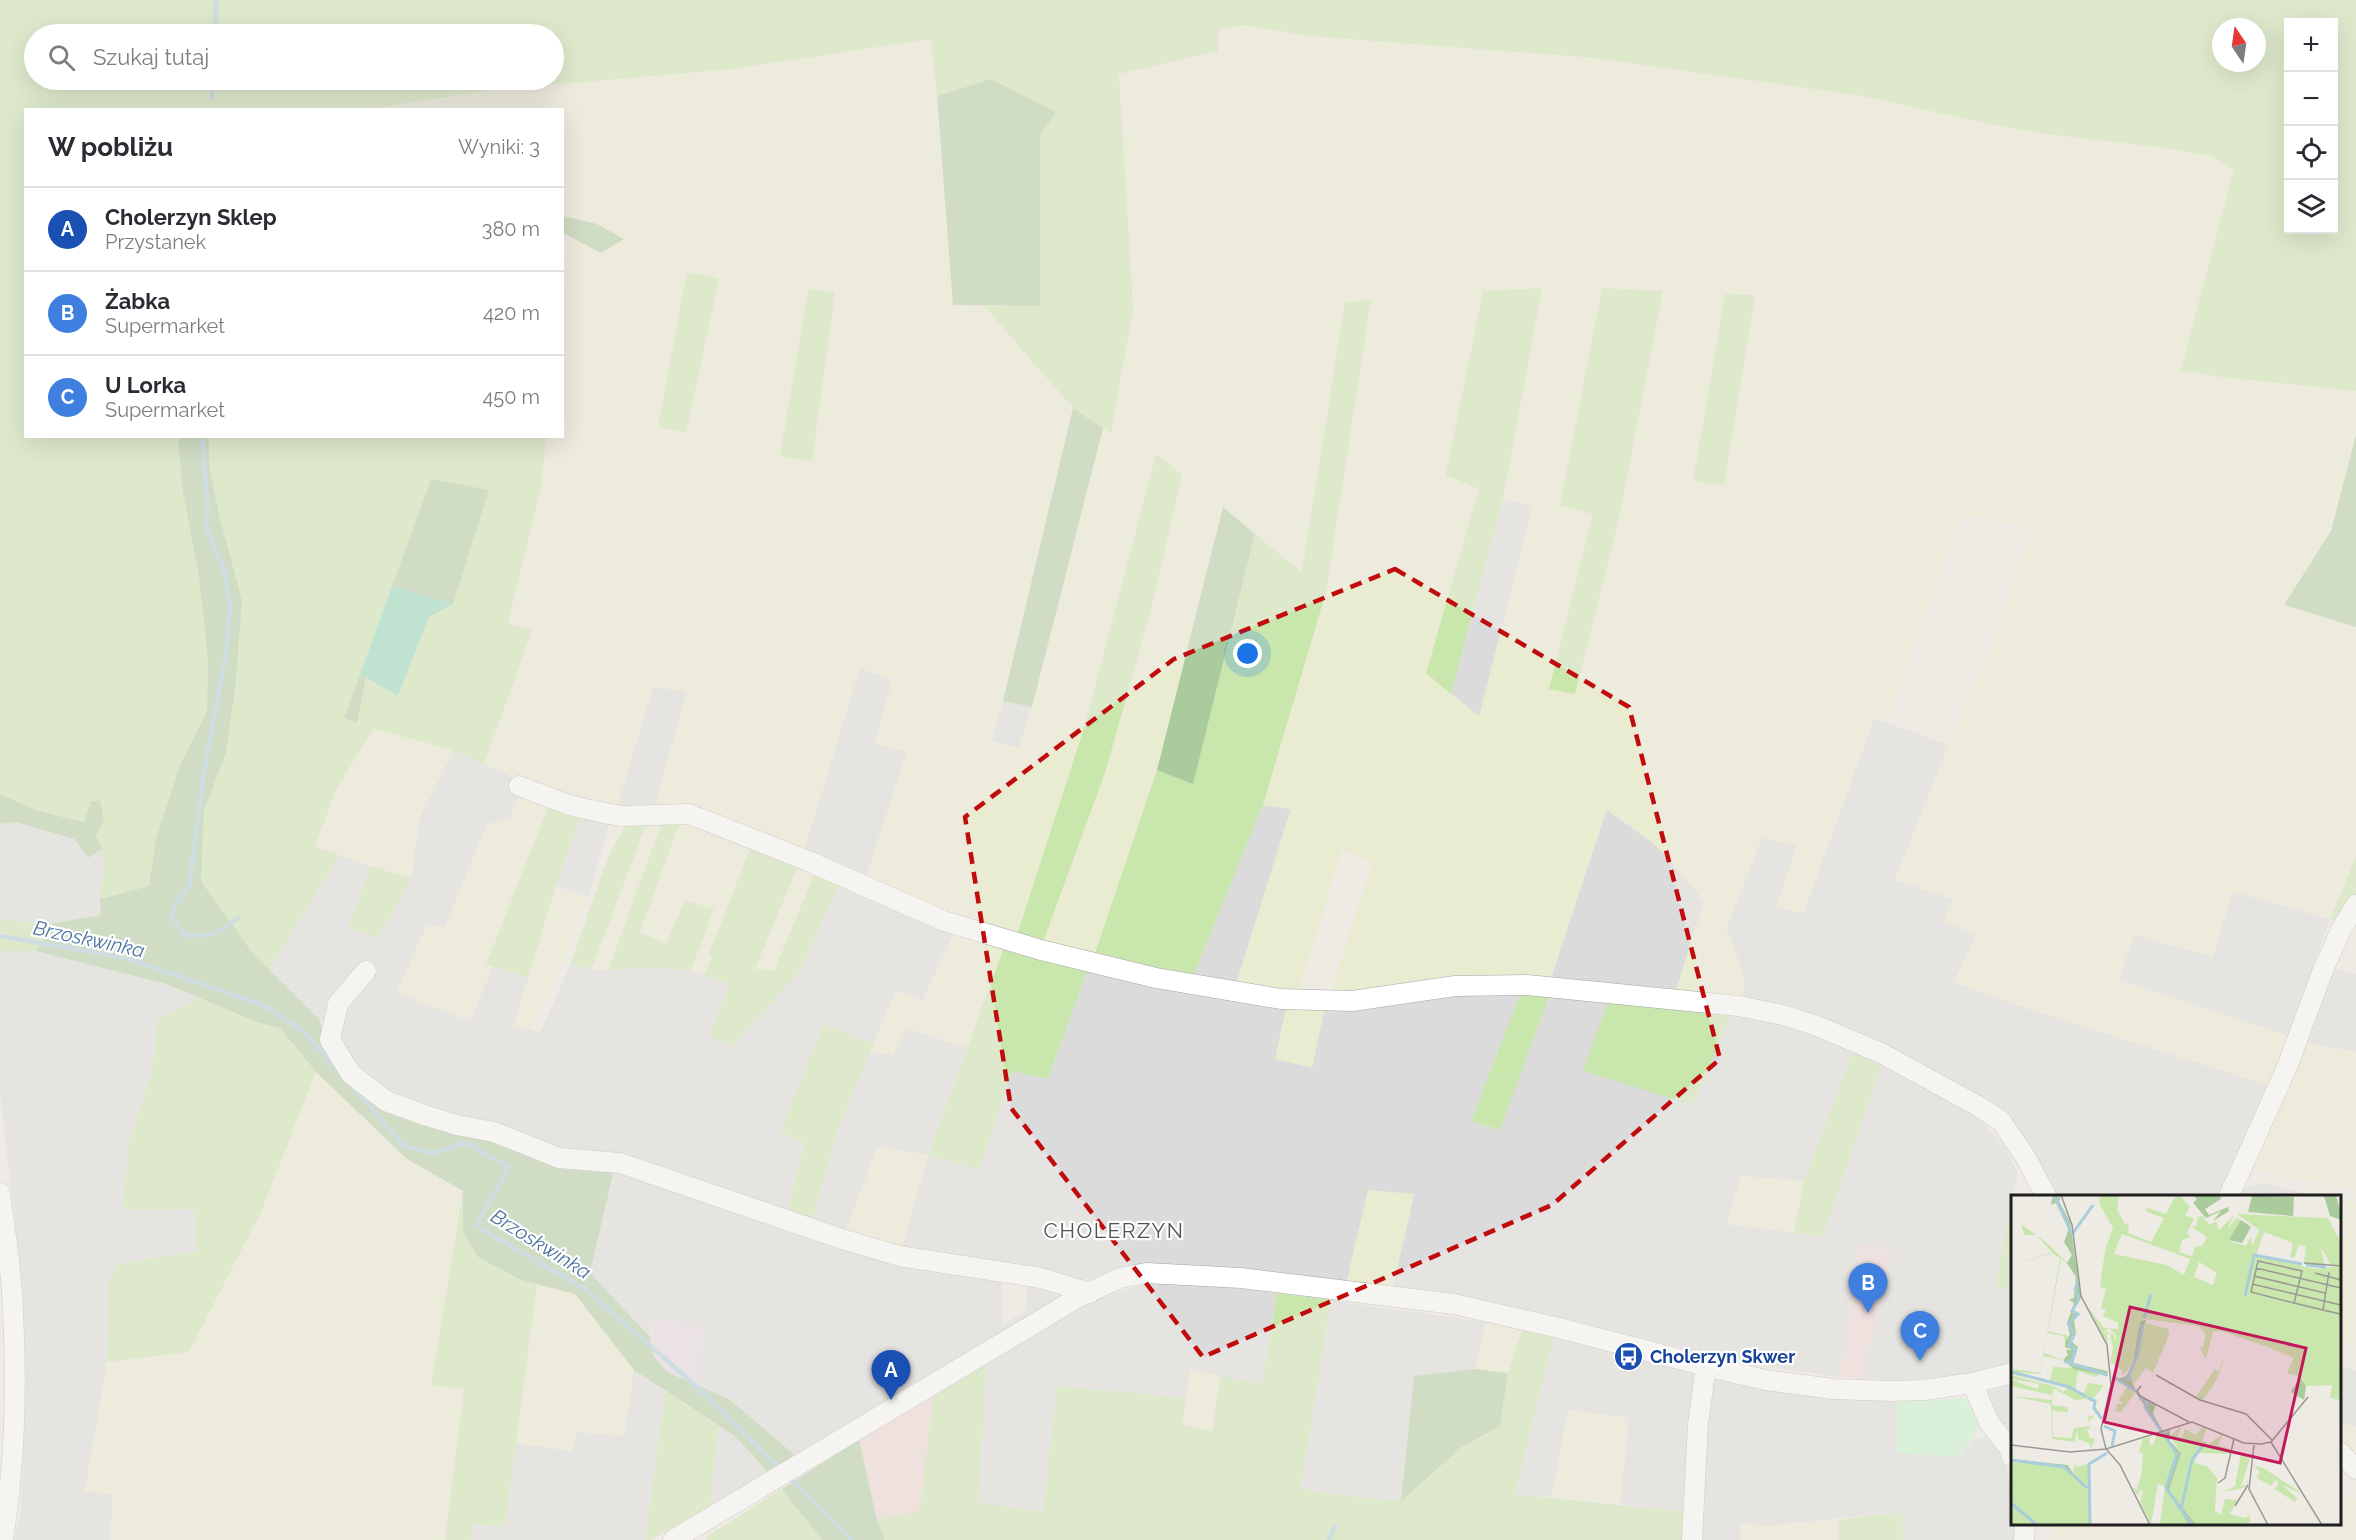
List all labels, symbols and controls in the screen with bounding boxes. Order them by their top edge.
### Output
north arrow [2212,18,2266,72]
map controls [2284,18,2338,234]
button: + [2284,18,2338,72]
search box [24,24,564,90]
icon: search [45,41,78,74]
text: Szukaj tutaj [93,44,209,70]
button: − [2284,72,2338,126]
button: locate [2284,126,2338,180]
text: W pobliżu [48,132,173,162]
text: Wyniki: 3 [458,135,540,159]
button: layers [2284,180,2338,234]
text: Cholerzyn Sklep [105,204,277,230]
text: A [61,217,74,241]
text: 380 m [482,217,540,241]
text: Przystanek [105,230,206,254]
text: Żabka [105,288,170,314]
text: B [61,301,74,325]
text: 420 m [483,301,540,325]
text: Supermarket [105,314,225,338]
text: U Lorka [105,372,186,398]
text: C [61,385,74,409]
text: 450 m [482,385,540,409]
text: Supermarket [105,398,225,422]
your location [1233,639,1262,668]
water label: Brzoskwinka [31,915,147,963]
inset map [2011,1195,2341,1525]
water label: Brzoskwinka [487,1204,595,1284]
district label: CHOLERZYN [1043,1218,1185,1243]
pin: B [1848,1264,1888,1313]
pin: C [1900,1312,1940,1361]
bus stop icon: Cholerzyn Skwer [1613,1341,1645,1373]
place label: Cholerzyn Skwer [1650,1346,1795,1367]
pin: A [872,1350,910,1400]

